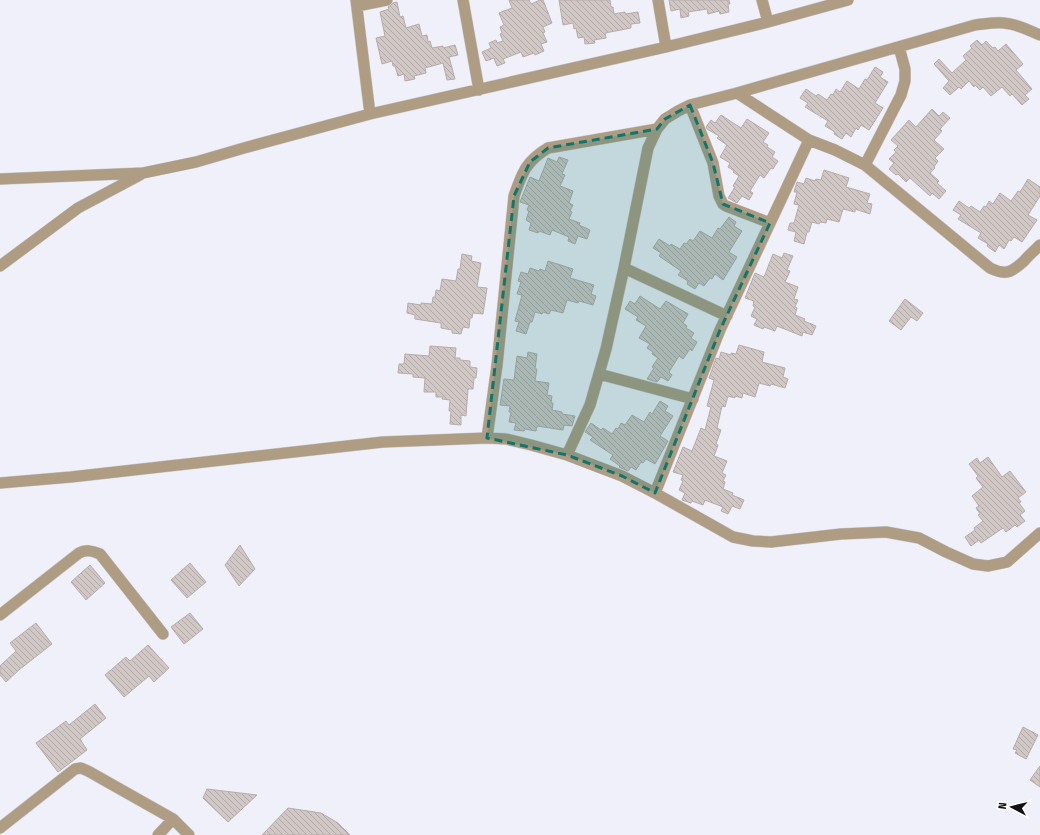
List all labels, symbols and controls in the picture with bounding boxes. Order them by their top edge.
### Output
north arrow [992,787,1032,827]
text: N [996,802,1009,810]

